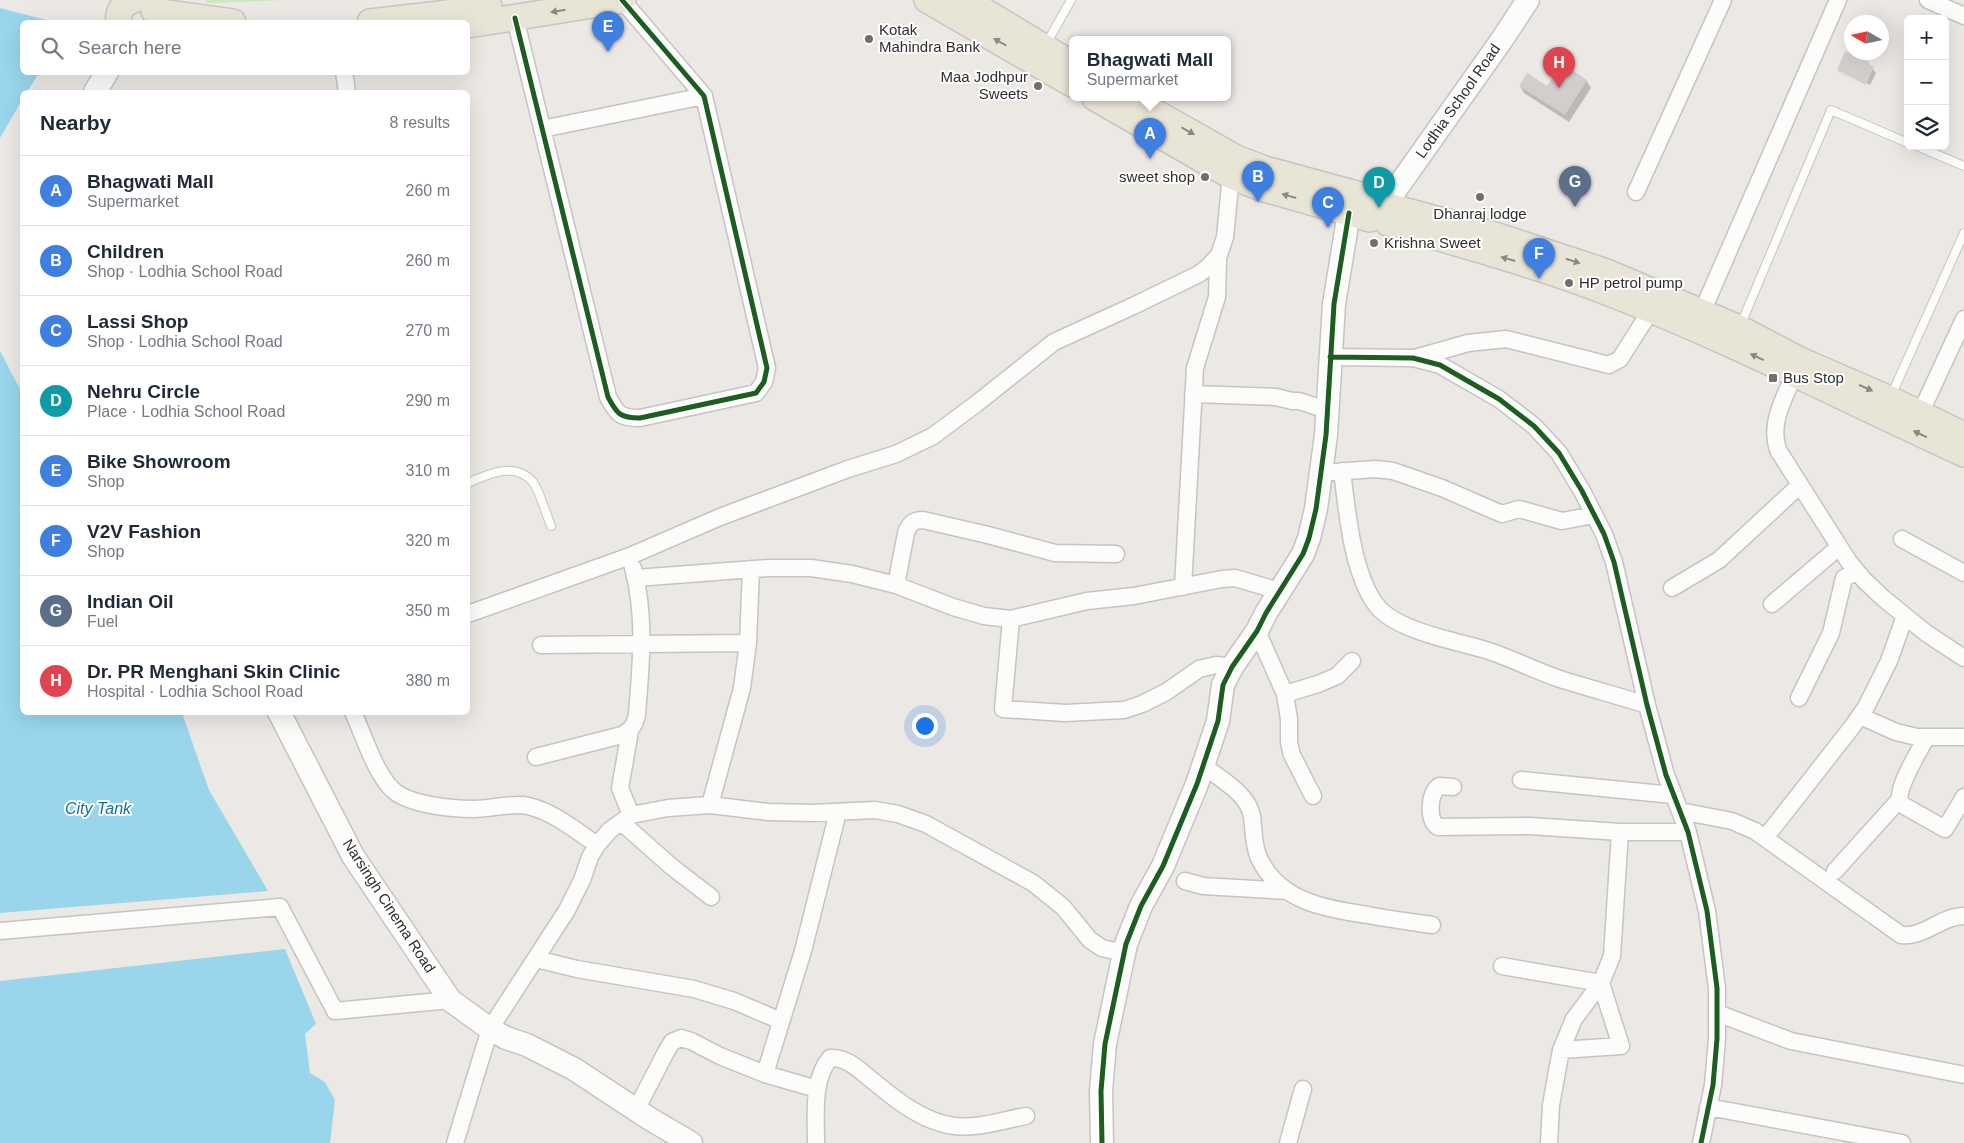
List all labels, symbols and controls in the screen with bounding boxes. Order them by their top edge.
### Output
one-way arrow [549,7,565,15]
pin: E [592,11,624,52]
north arrow [1844,15,1889,60]
map controls [1904,15,1949,150]
button: + [1904,15,1949,60]
search box [20,20,470,75]
place label: Kotak Mahindra Bank [879,21,980,55]
marker: Kotak Mahindra Bank [863,33,875,45]
icon: search [38,34,66,62]
popup [1069,36,1231,101]
text: Search here [78,37,182,58]
one-way arrow [994,38,1007,47]
street label: Lodhia School Road [1412,41,1503,161]
pin: H [1543,47,1575,88]
text: Bhagwati Mall [1087,49,1213,70]
button: − [1904,60,1949,105]
place label: Maa Jodhpur Sweets [940,68,1028,102]
text: Supermarket [1087,71,1178,88]
marker: Maa Jodhpur Sweets [1032,80,1044,92]
button: layers [1904,105,1949,150]
text: Nearby [40,111,111,134]
text: 8 results [390,114,450,131]
pin: A [1134,118,1166,159]
one-way arrow [1181,126,1194,135]
pin: B [1242,161,1274,202]
pin: G [1559,166,1591,207]
pin: D [1363,167,1395,208]
place label: sweet shop [1119,168,1195,185]
text: Bhagwati Mall [87,171,214,192]
marker: sweet shop [1199,171,1211,183]
text: A [50,182,62,199]
text: 260 m [406,182,450,199]
pin: C [1312,187,1344,228]
marker: Dhanraj lodge [1474,191,1486,203]
one-way arrow [1282,192,1297,200]
text: Supermarket [87,193,179,210]
place label: Dhanraj lodge [1433,205,1527,222]
place label: Krishna Sweet [1384,234,1482,251]
marker: Krishna Sweet [1368,237,1380,249]
pin: F [1523,238,1555,279]
text: Children [87,241,164,262]
text: B [50,252,62,269]
text: 260 m [406,252,450,269]
one-way arrow [1501,255,1516,263]
one-way arrow [1565,257,1580,265]
text: Shop · Lodhia School Road [87,263,283,280]
place label: HP petrol pump [1579,274,1683,291]
marker: HP petrol pump [1563,277,1575,289]
text: Lassi Shop [87,311,188,332]
text: C [50,322,62,339]
text: 270 m [406,322,450,339]
text: Shop · Lodhia School Road [87,333,283,350]
one-way arrow [1750,353,1764,361]
place label: Bus Stop [1783,369,1844,386]
marker: Bus Stop [1767,372,1779,384]
text: Nehru Circle [87,381,200,402]
one-way arrow [1859,385,1873,393]
text: D [50,392,62,409]
text: 290 m [406,392,450,409]
text: Place · Lodhia School Road [87,403,285,420]
one-way arrow [1913,430,1927,438]
text: Bike Showroom [87,451,231,472]
text: E [51,462,61,479]
text: 310 m [406,462,450,479]
text: Shop [87,473,124,490]
text: V2V Fashion [87,521,201,542]
text: F [51,532,61,549]
text: 320 m [406,532,450,549]
text: Shop [87,543,124,560]
text: Indian Oil [87,591,174,612]
text: G [50,602,62,619]
text: 350 m [406,602,450,619]
text: Fuel [87,613,118,630]
text: Dr. PR Menghani Skin Clinic [87,661,340,682]
text: H [50,672,62,689]
text: 380 m [406,672,450,689]
text: Hospital · Lodhia School Road [87,683,303,700]
your location [912,713,938,739]
water label: City Tank [65,800,132,817]
street label: Narsingh Cinema Road [340,836,439,976]

